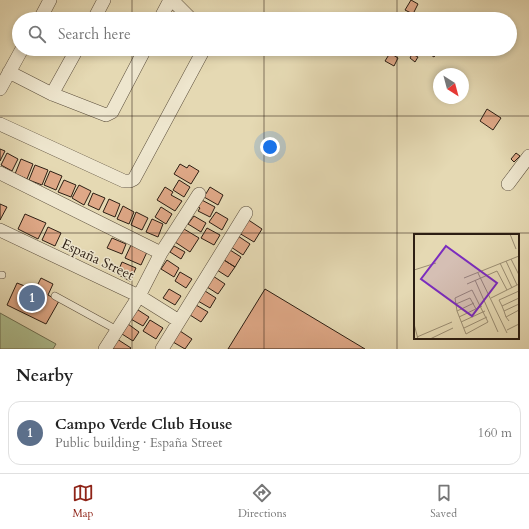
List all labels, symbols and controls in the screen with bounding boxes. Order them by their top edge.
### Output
search box [12,12,517,56]
icon: search [26,23,48,45]
text: Search here [58,24,131,44]
north arrow [433,68,469,104]
your location [260,137,280,157]
street label: España Street [58,234,138,285]
inset map [414,234,519,339]
pin: 1 [19,283,45,313]
text: Nearby [16,364,73,387]
text: Campo Verde Club House [55,414,232,434]
text: 1 [27,424,33,442]
text: 160 m [478,424,512,442]
text: Public building · España Street [55,434,222,452]
tab: Map [72,482,94,521]
tab: Directions [238,482,286,521]
tab: Saved [430,482,457,521]

